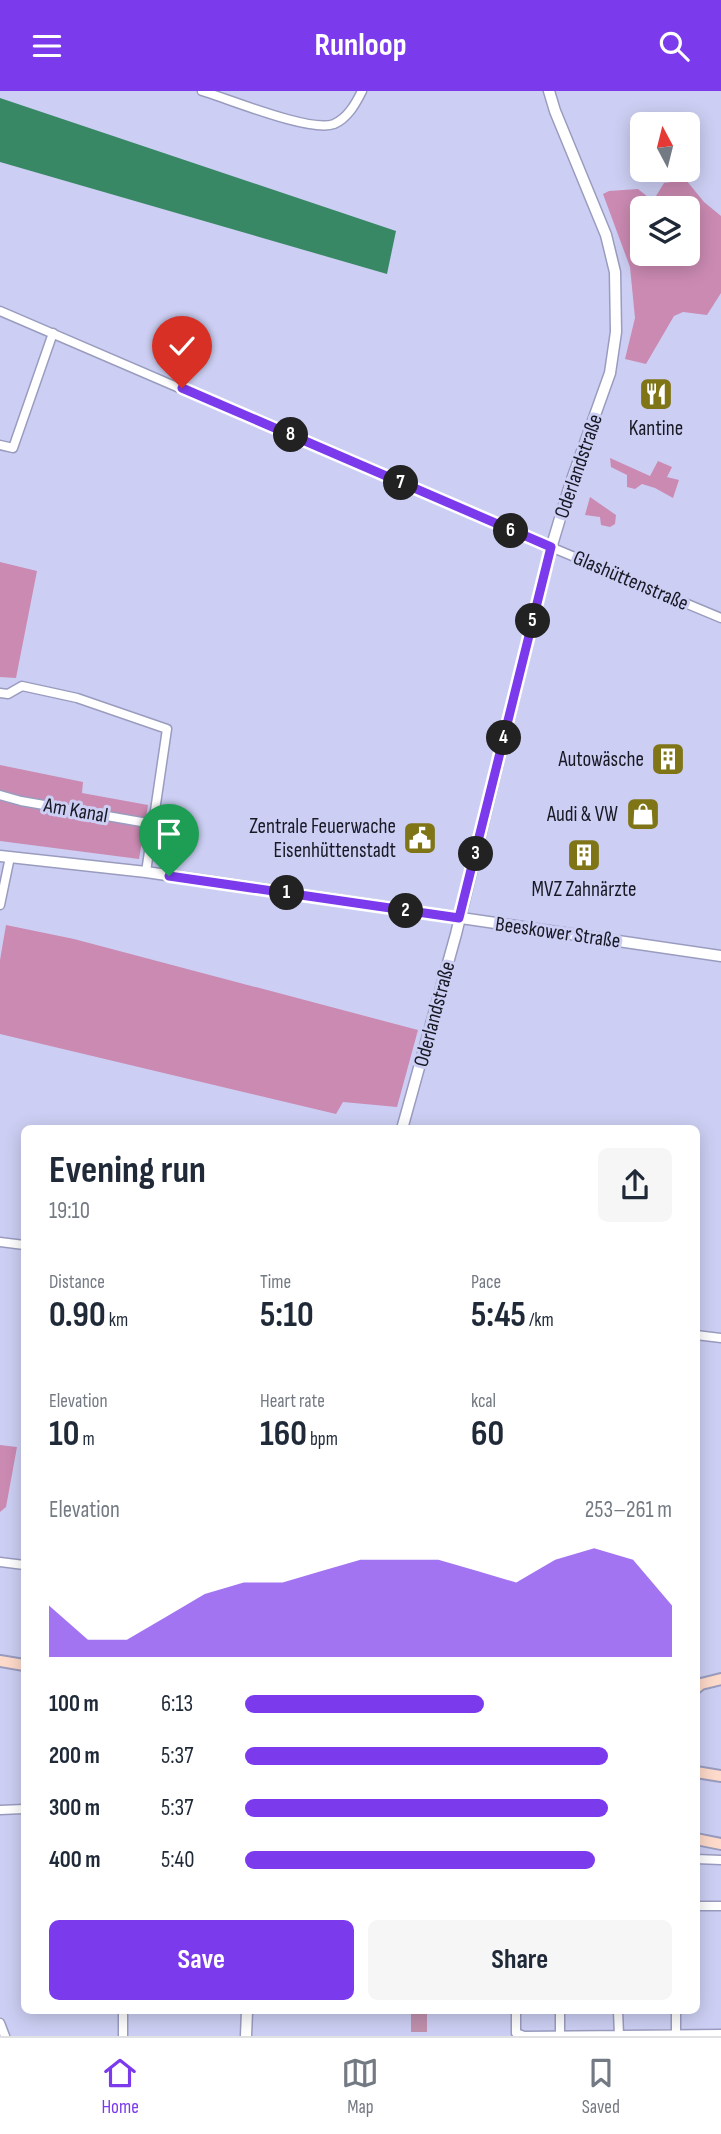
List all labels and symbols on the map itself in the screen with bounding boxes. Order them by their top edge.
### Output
north arrow [630,112,700,182]
pin [152,316,212,388]
restaurant icon: Kantine [637,375,675,413]
street label: Oderlandstraße [549,411,608,521]
place label: Kantine [629,416,683,441]
pin: 8 [274,417,308,453]
pin: 7 [384,465,418,501]
pin: 6 [494,513,528,549]
street label: Glashüttenstraße [569,545,692,616]
pin: 5 [516,603,550,639]
pin: 4 [486,721,522,755]
building icon: Autowäsche [649,740,687,778]
place label: Autowäsche [557,747,644,772]
street label: Am Kanal [41,792,110,828]
shop icon: Audi & VW [624,795,662,833]
place label: Audi & VW [546,802,618,827]
pin [139,804,199,876]
place label: Zentrale Feuerwache Eisenhüttenstadt [249,814,396,863]
public building icon: Zentrale Feuerwache Eisenhüttenstadt [401,819,439,857]
building icon: MVZ Zahnärzte [565,836,603,874]
pin: 3 [458,837,494,871]
pin: 1 [270,875,304,911]
place label: MVZ Zahnärzte [532,877,636,902]
pin: 2 [388,893,424,929]
street label: Beeskower Straße [494,911,622,954]
street label: Oderlandstraße [408,959,461,1070]

